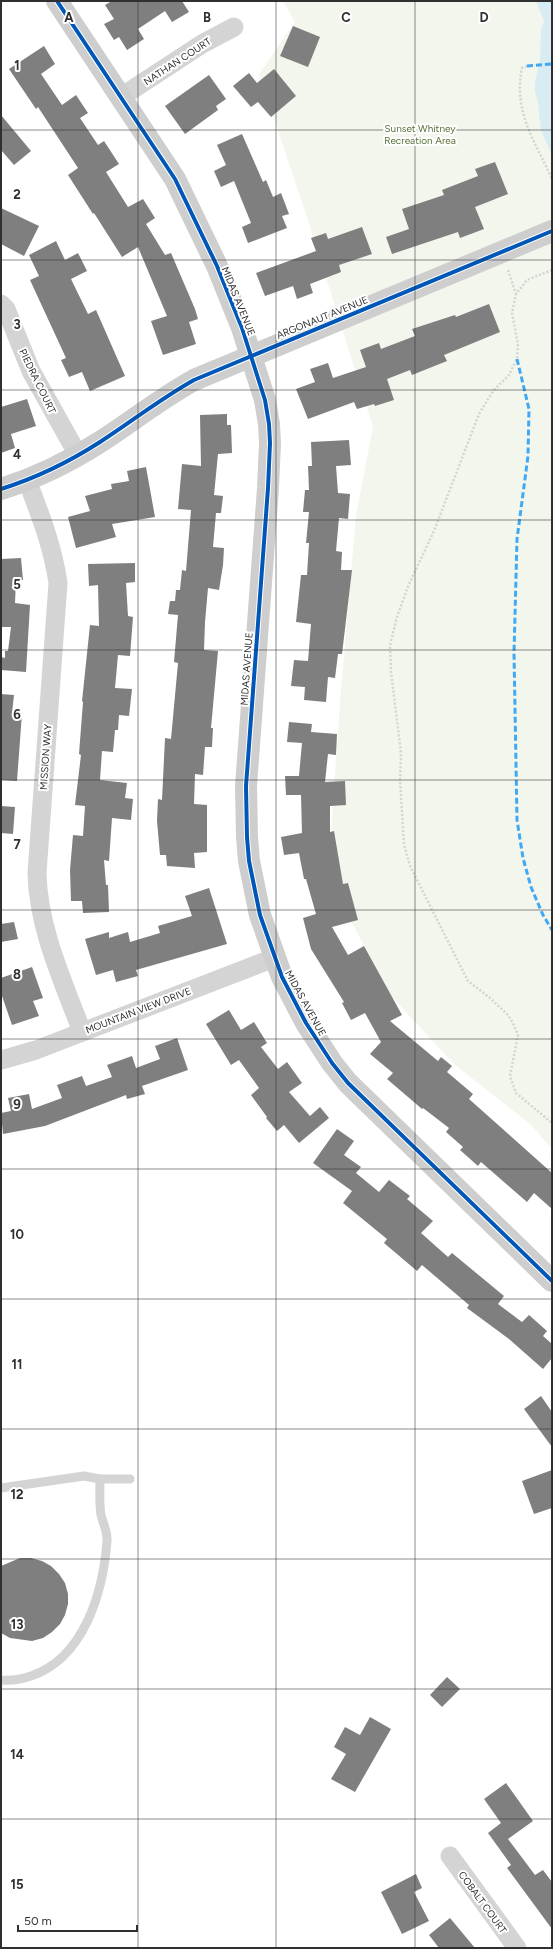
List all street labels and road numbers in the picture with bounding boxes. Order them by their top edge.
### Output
street label: NATHAN COURT [141,34,214,88]
street label: MIDAS AVENUE [219,265,258,338]
street label: ARGONAUT AVENUE [274,293,370,342]
street label: PIEDRA COURT [16,347,59,416]
street label: MIDAS AVENUE [237,632,256,706]
street label: MISSION WAY [37,724,54,790]
street label: MIDAS AVENUE [282,968,329,1039]
street label: MOUNTAIN VIEW DRIVE [84,984,193,1037]
street label: COBALT COURT [456,1869,510,1936]

